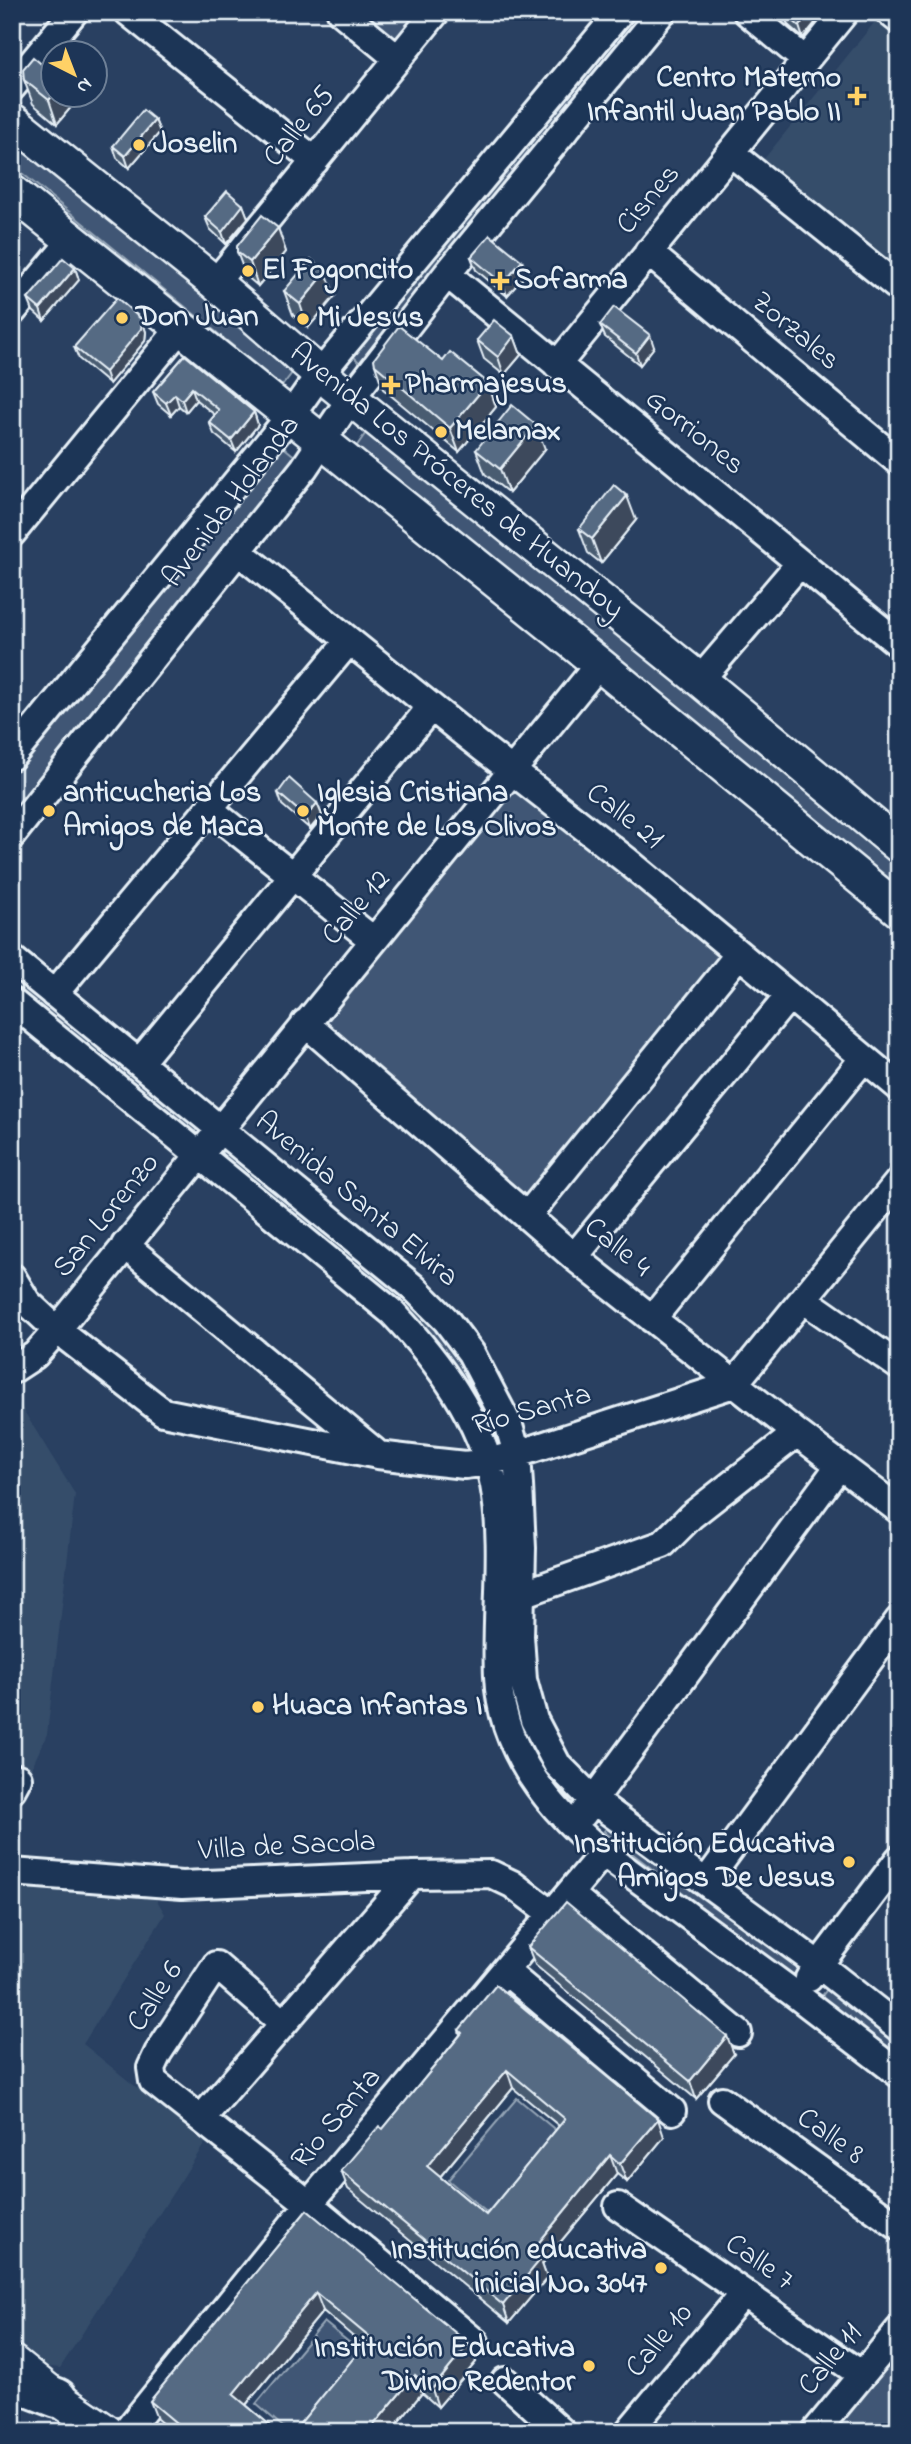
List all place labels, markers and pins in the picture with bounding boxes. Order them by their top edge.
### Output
place label: Centro Materno Infantil Juan Pablo II [587,57,841,135]
marker: Centro Materno Infantil Juan Pablo II [847,86,867,106]
place label: Joselin [153,123,237,167]
marker: Joselin [131,137,147,153]
place label: El Fogoncito [262,249,413,294]
place label: Sofarma [514,259,628,303]
marker: El Fogoncito [240,263,256,279]
marker: Sofarma [492,273,508,289]
place label: Don Juan [134,296,259,340]
place label: Mi Jesus [317,297,424,341]
marker: Don Juan [114,310,130,326]
marker: Mi Jesus [295,311,311,327]
place label: Pharmajesus [405,363,567,407]
marker: Pharmajesus [383,377,399,393]
place label: Melamax [455,410,561,454]
marker: Melamax [433,424,449,440]
place label: anticucheria Los Amigos de Maca [63,772,264,851]
place label: Iglesia Cristiana Monte de Los Olivos [317,772,557,850]
marker: anticucheria Los Amigos de Maca [41,803,57,819]
marker: Iglesia Cristiana Monte de Los Olivos [295,803,311,819]
place label: Huaca Infantas I [272,1685,483,1729]
marker: Huaca Infantas I [250,1699,266,1715]
place label: Institución Educativa Amigos De Jesus [574,1823,835,1902]
marker: Institución Educativa Amigos De Jesus [841,1854,857,1870]
place label: Institución educativa inicial No. 3047 [391,2229,648,2307]
marker: Institución educativa inicial No. 3047 [653,2260,669,2276]
place label: Institución Educativa Divino Redentor [314,2327,576,2405]
marker: Institución Educativa Divino Redentor [581,2358,597,2374]

